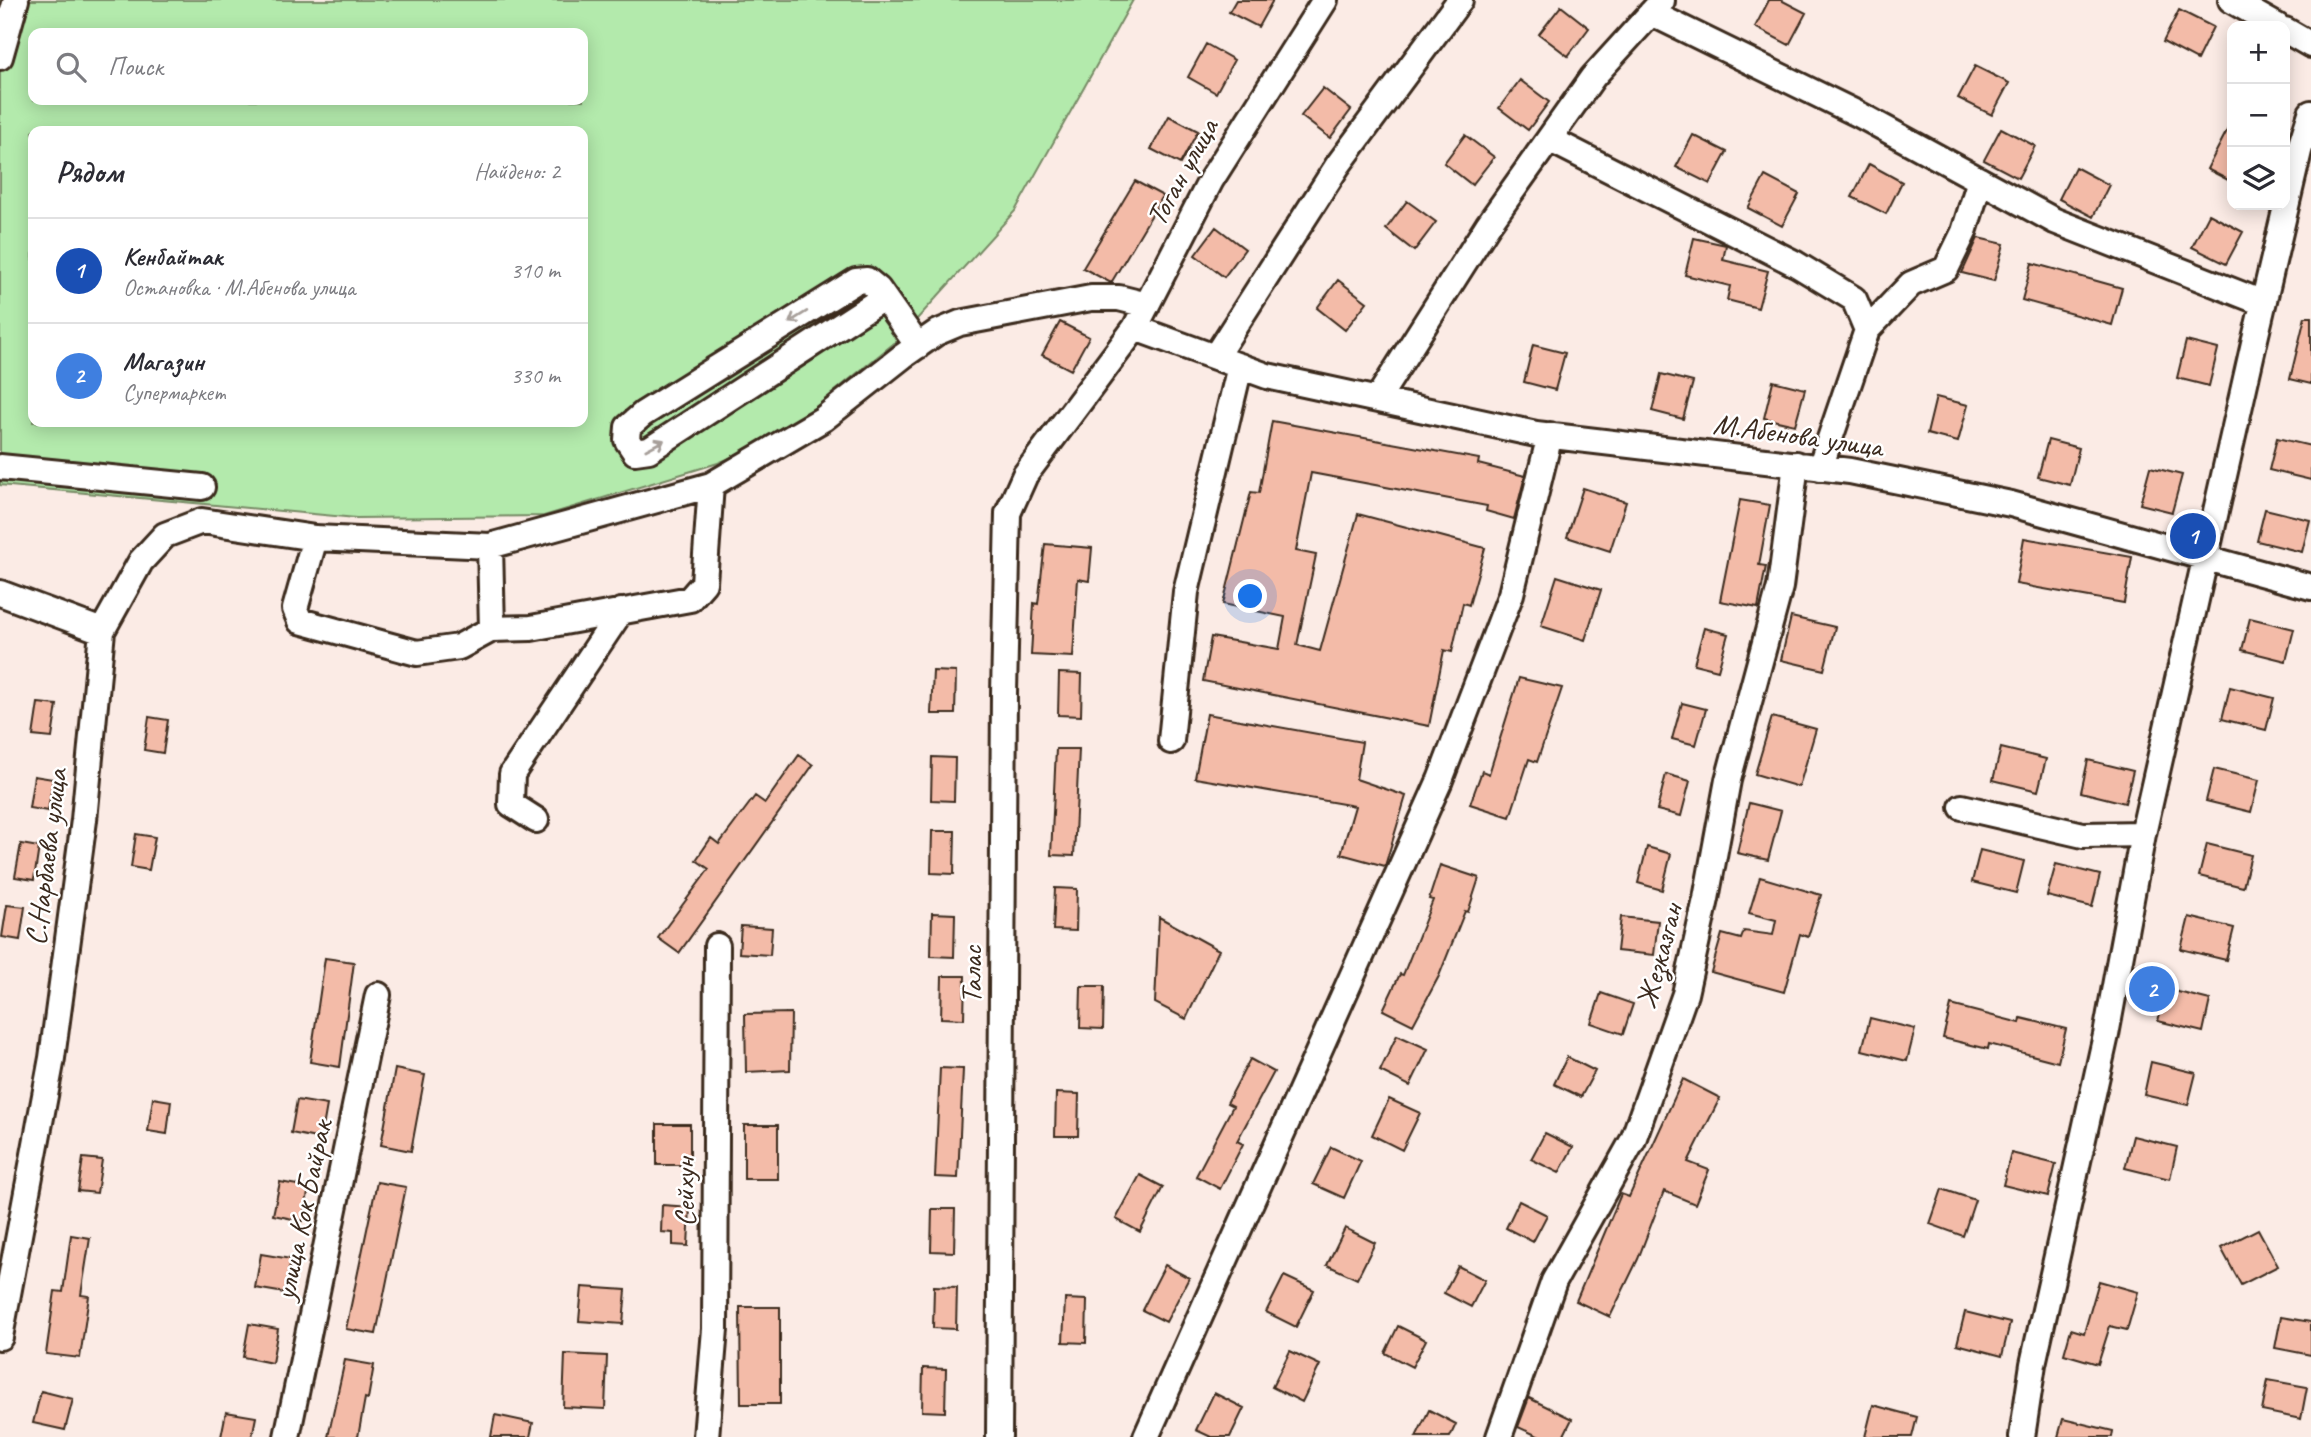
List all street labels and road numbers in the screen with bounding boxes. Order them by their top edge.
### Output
street label: Тоган улица [1137,110,1228,232]
street label: М.Абенова улица [1711,404,1888,466]
street label: С.Нарбаева улица [16,765,76,947]
street label: Жезказган [1627,898,1692,1013]
street label: Талас [952,944,990,1004]
street label: улица Кок Байрак [265,1115,341,1305]
street label: Сейхун [665,1155,703,1227]

